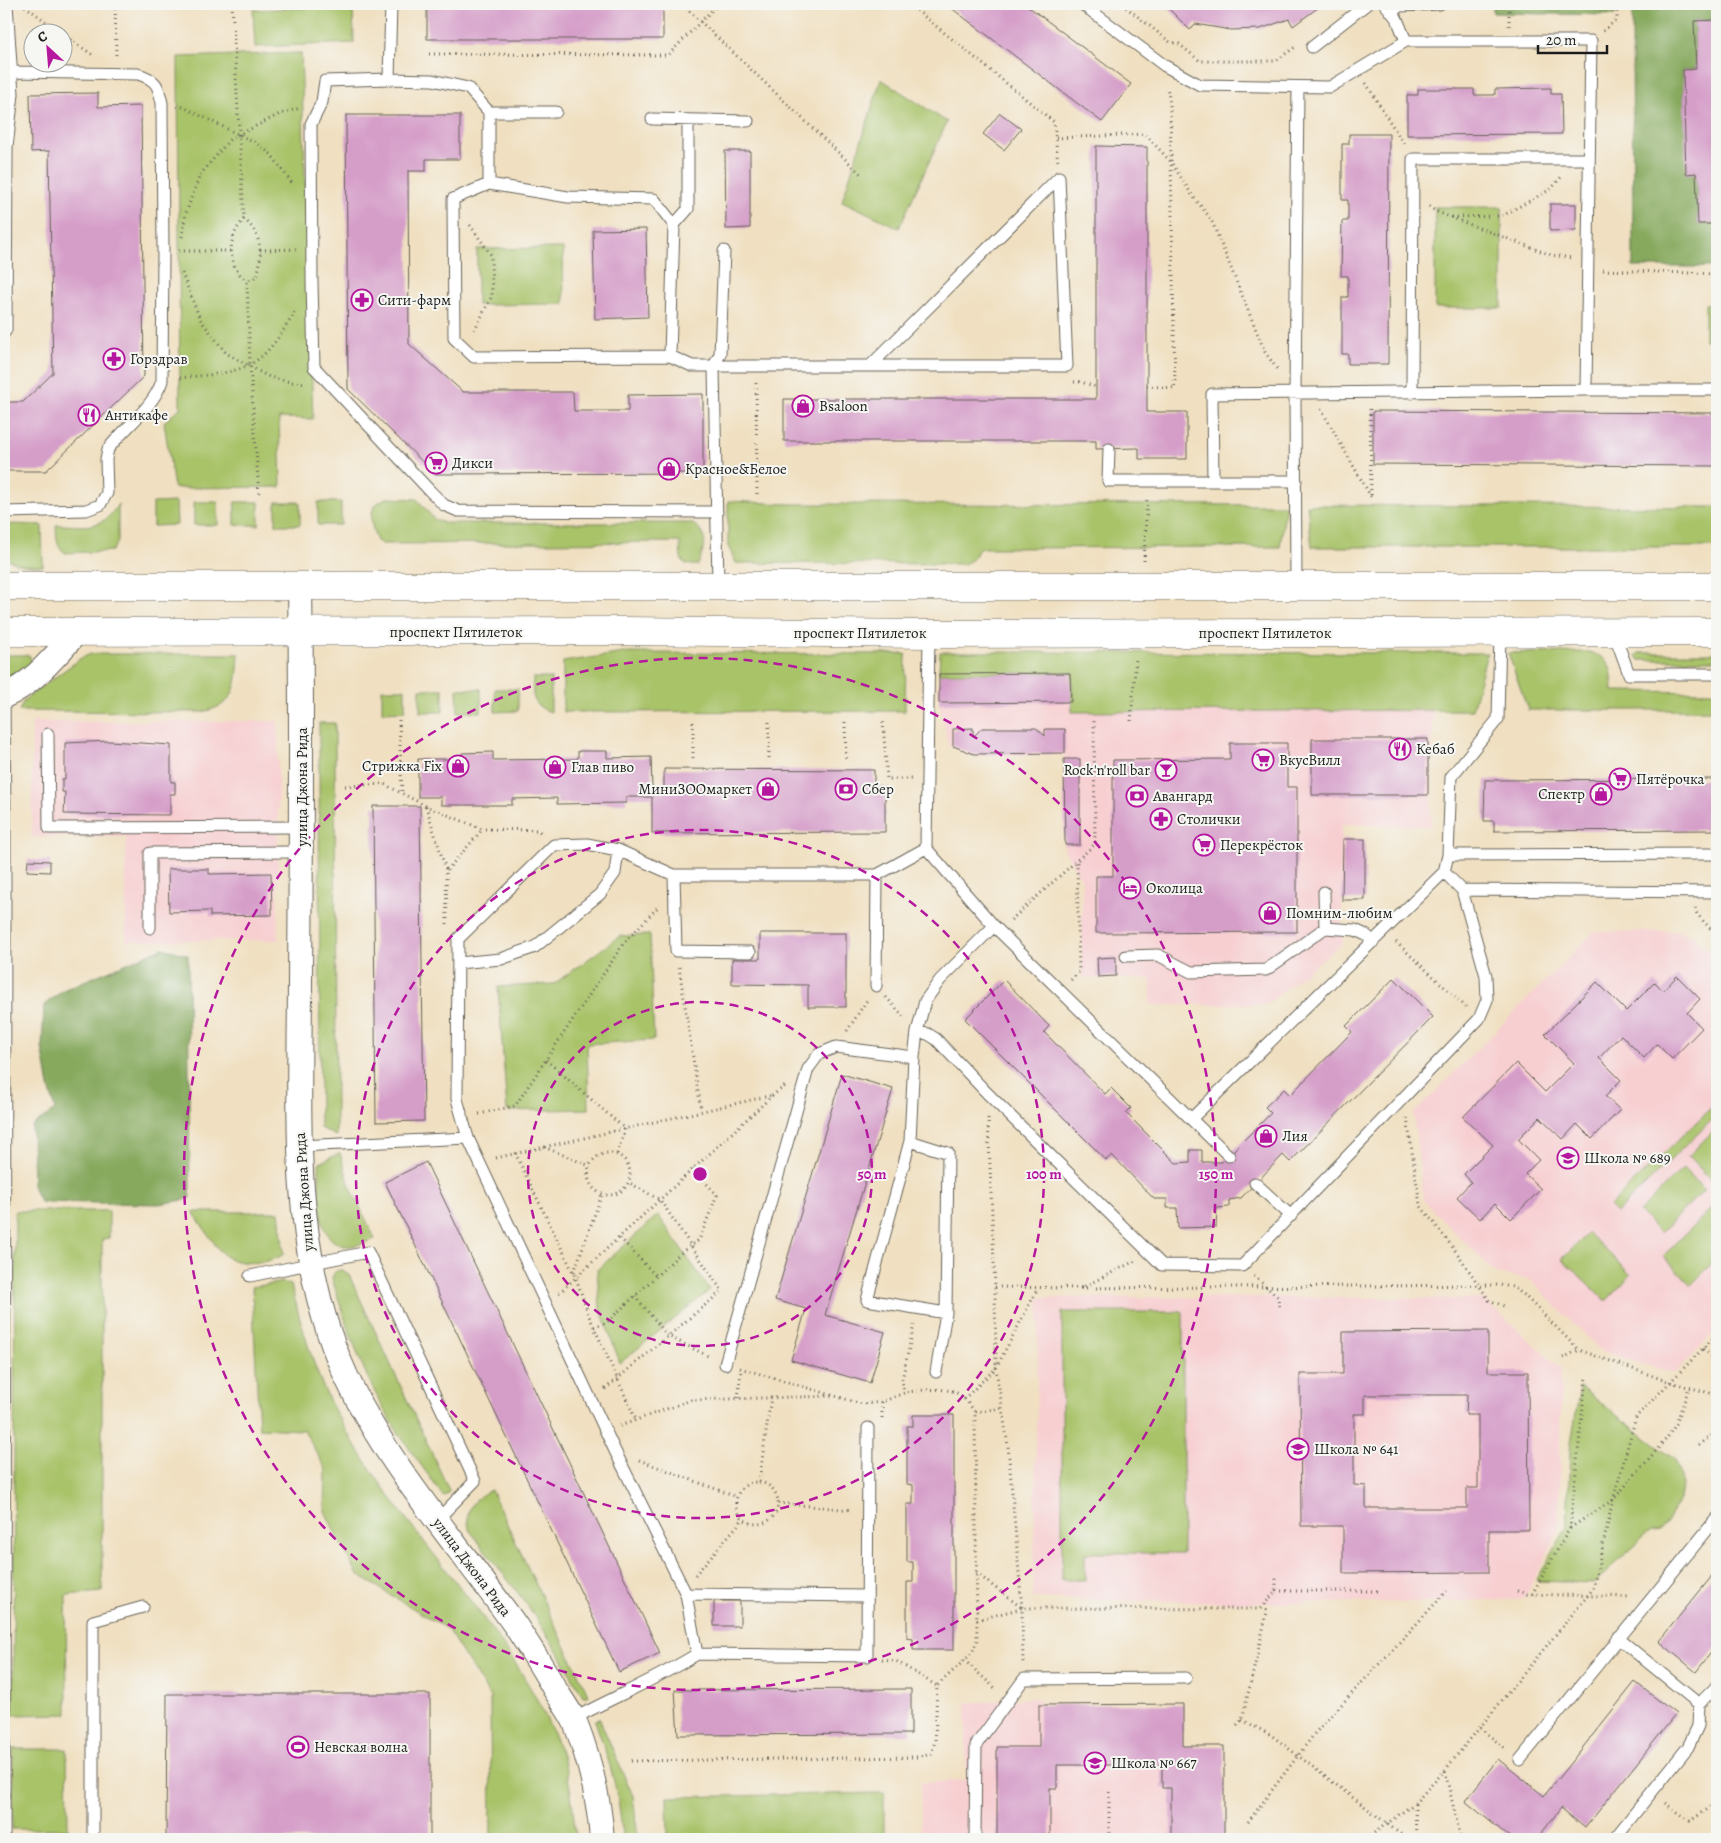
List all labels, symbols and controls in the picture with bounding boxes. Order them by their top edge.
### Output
north arrow [22,22,72,72]
scale bar [1538,22,1607,54]
text: С [34,26,51,47]
text: 20 m [1546,30,1577,50]
pharmacy icon: Сити-фарм [350,288,374,312]
place label: Сити-фарм [378,290,451,310]
pharmacy icon: Горздрав [102,347,126,371]
place label: Горздрав [130,349,188,369]
shop icon: Bsaloon [791,394,815,418]
place label: Bsaloon [819,396,868,416]
restaurant icon: Антикафе [77,403,101,427]
place label: Антикафе [104,405,168,425]
supermarket icon: Дикси [424,451,448,475]
place label: Дикси [452,453,493,473]
shop icon: Красное&Белое [657,457,681,481]
place label: Красное&Белое [685,459,787,479]
street label: проспект Пятилеток [390,622,523,642]
street label: проспект Пятилеток [794,623,927,643]
street label: проспект Пятилеток [1199,623,1332,643]
street label: улица Джона Рида [292,727,312,848]
restaurant icon: Кебаб [1388,737,1412,761]
place label: Кебаб [1416,739,1455,759]
supermarket icon: ВкусВилл [1251,748,1275,772]
place label: ВкусВилл [1279,750,1341,770]
shop icon: Стрижка Fix [446,754,470,778]
shop icon: Глав пиво [543,755,567,779]
place label: Стрижка Fix [362,756,442,776]
place label: Глав пиво [571,757,634,777]
bar icon: Rock'n'roll bar [1154,758,1178,782]
place label: Rock'n'roll bar [1063,760,1150,780]
supermarket icon: Пятёрочка [1608,767,1632,791]
place label: Пятёрочка [1636,769,1705,789]
shop icon: МиниЗООмаркет [756,777,780,801]
bank icon: Сбер [834,777,858,801]
place label: МиниЗООмаркет [639,779,752,799]
place label: Сбер [862,779,894,799]
shop icon: Спектр [1589,782,1613,806]
bank icon: Авангард [1125,784,1149,808]
place label: Спектр [1538,784,1585,804]
place label: Авангард [1152,786,1213,806]
pharmacy icon: Столички [1149,807,1173,831]
place label: Столички [1177,809,1241,829]
supermarket icon: Перекрёсток [1192,833,1216,857]
place label: Перекрёсток [1220,835,1303,855]
hotel icon: Околица [1118,876,1142,900]
place label: Околица [1146,878,1203,898]
shop icon: Помним-любим [1258,901,1282,925]
place label: Помним-любим [1286,903,1392,923]
shop icon: Лия [1254,1124,1278,1148]
place label: Лия [1282,1126,1308,1146]
street label: улица Джона Рида [290,1132,318,1253]
school or university icon: Школа № 689 [1556,1146,1580,1170]
place label: Школа № 689 [1584,1148,1671,1168]
text: 50 m [857,1164,887,1184]
text: 100 m [1026,1164,1062,1184]
text: 150 m [1199,1164,1234,1184]
centre of rings [691,1165,709,1183]
school or university icon: Школа № 641 [1286,1437,1310,1461]
place label: Школа № 641 [1314,1439,1398,1459]
street label: улица Джона Рида [428,1513,516,1621]
sports icon: Невская волна [286,1735,310,1759]
place label: Невская волна [314,1737,408,1757]
school or university icon: Школа № 667 [1083,1751,1107,1775]
place label: Школа № 667 [1111,1753,1197,1773]

